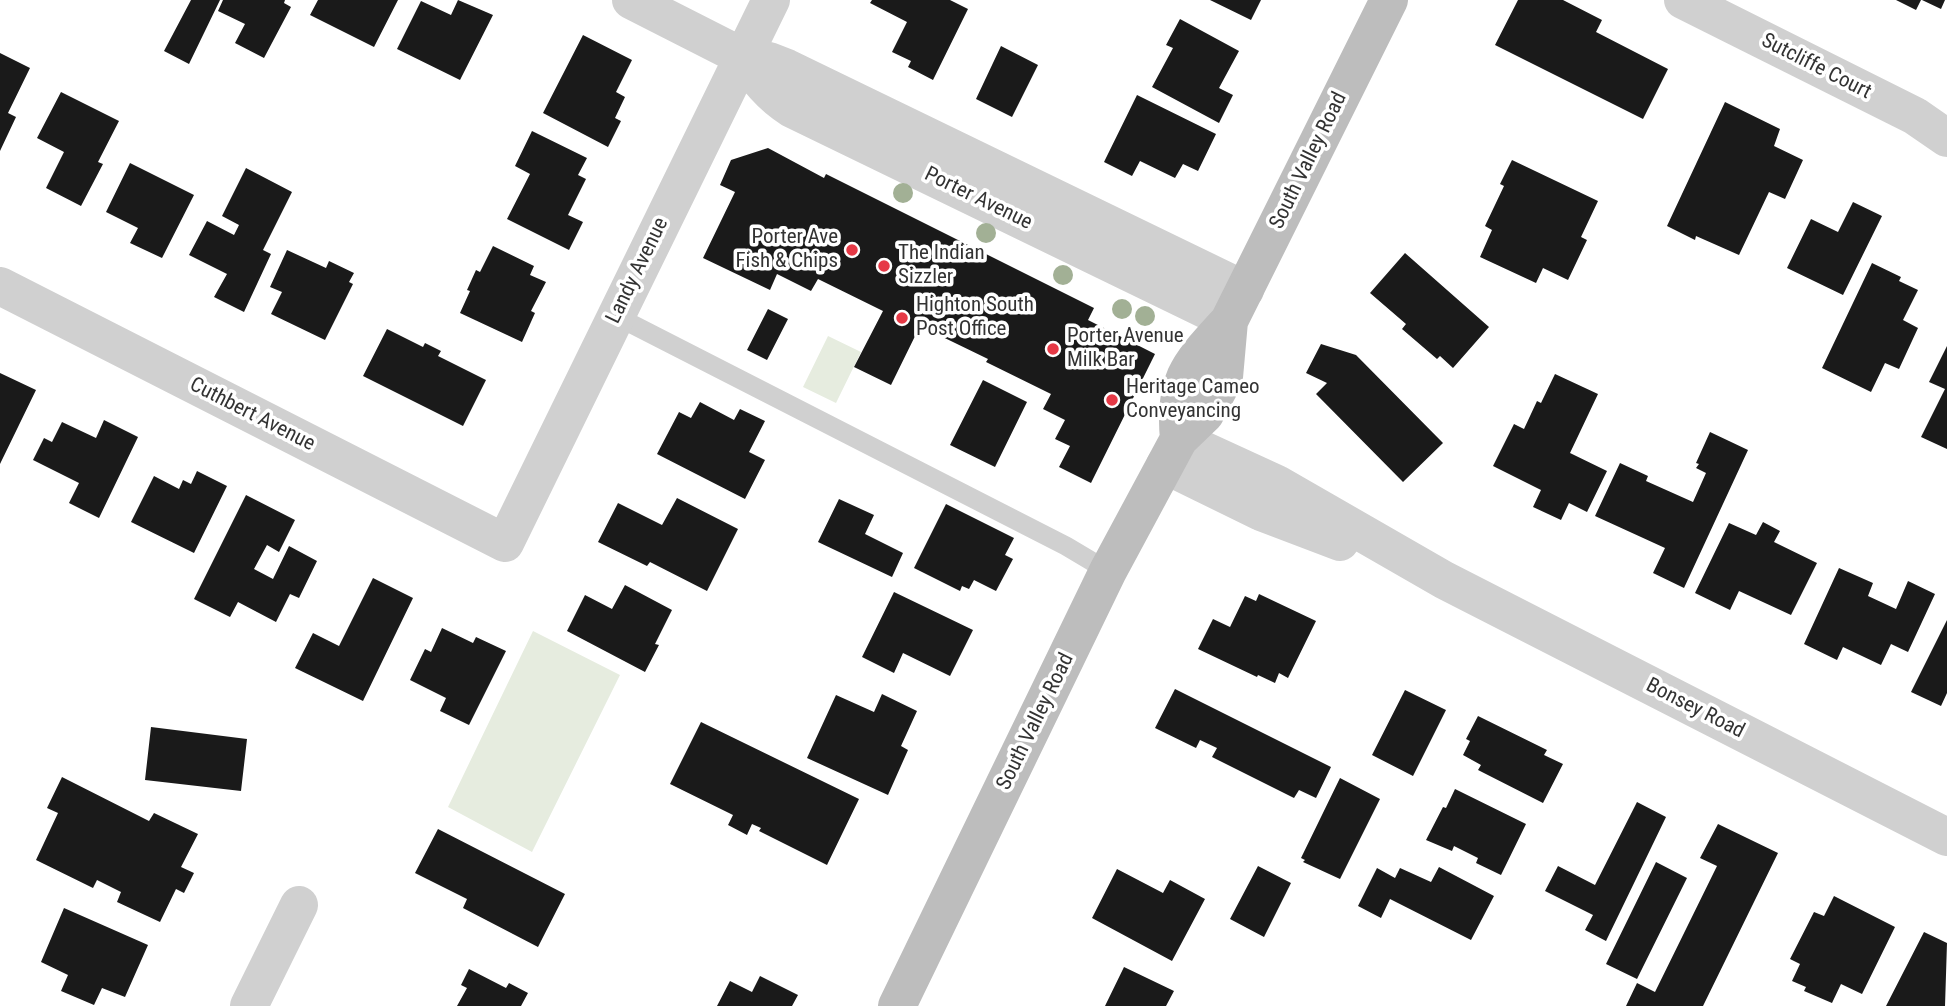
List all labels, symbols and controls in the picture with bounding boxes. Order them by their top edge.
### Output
street label: Sutcliffe Court [1757,29,1875,105]
street label: South Valley Road [1265,88,1353,234]
street label: Porter Avenue [920,162,1036,236]
street label: Landy Avenue [602,214,674,328]
place label: Porter Ave Fish & Chips [736,225,838,275]
place label: The Indian Sizzler [898,241,985,291]
marker: Porter Ave Fish & Chips [844,242,860,258]
marker: The Indian Sizzler [876,258,892,274]
place label: Highton South Post Office [916,293,1034,343]
marker: Highton South Post Office [894,310,910,326]
place label: Porter Avenue Milk Bar [1067,324,1184,374]
marker: Porter Avenue Milk Bar [1045,341,1061,357]
street label: Cuthbert Avenue [185,373,319,457]
place label: Heritage Cameo Conveyancing [1126,375,1260,425]
marker: Heritage Cameo Conveyancing [1104,392,1120,408]
street label: South Valley Road [992,649,1080,795]
street label: Bonsey Road [1642,673,1748,745]

